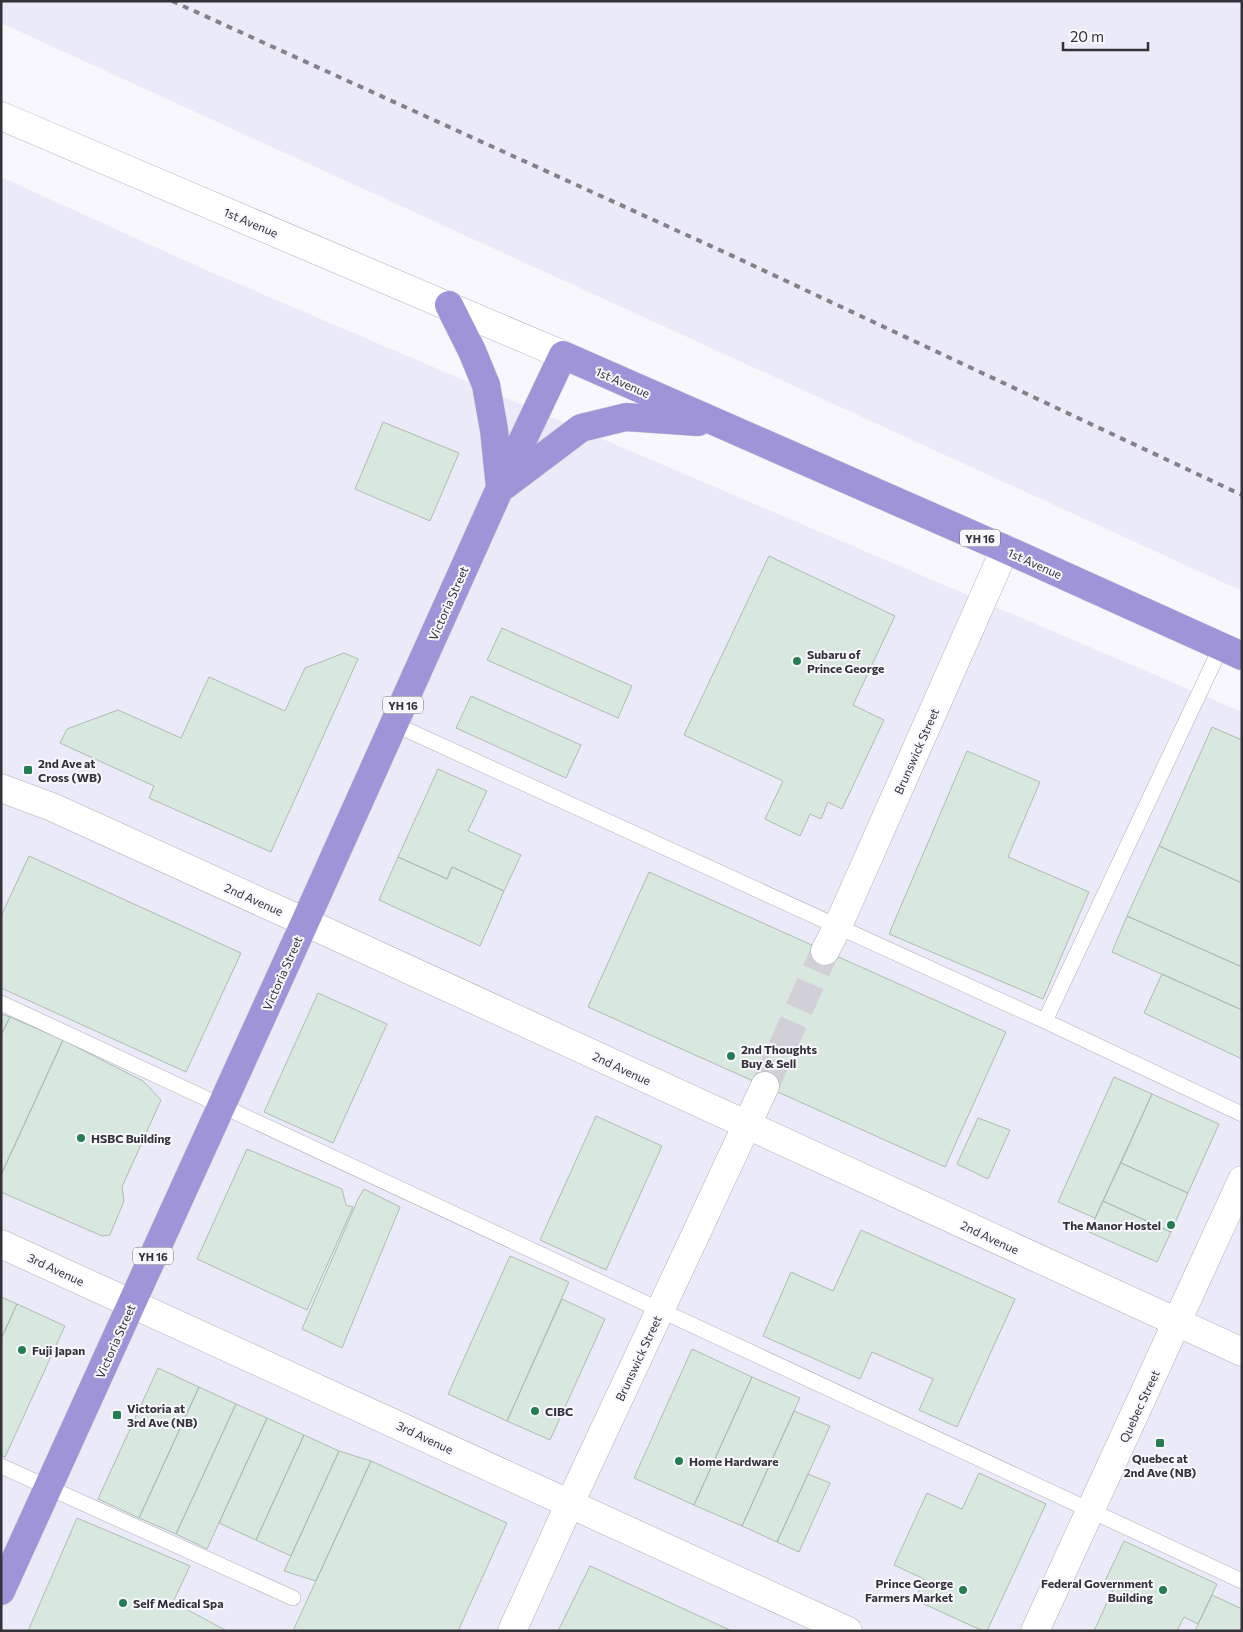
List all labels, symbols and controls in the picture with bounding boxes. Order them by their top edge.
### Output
scale bar [1063,20,1148,52]
text: 20 m [1070,27,1104,45]
street label: 1st Avenue [222,204,280,240]
street label: 1st Avenue [594,364,652,400]
road number: YH 16 [960,530,1000,546]
street label: 1st Avenue [1006,545,1064,581]
street label: Victoria Street [425,564,471,642]
place label: Subaru of Prince George [807,647,884,675]
marker: Subaru of Prince George [791,655,803,667]
road number: YH 16 [383,696,423,714]
street label: Brunswick Street [891,706,941,796]
place label: 2nd Ave at Cross (WB) [38,756,102,784]
marker: 2nd Ave at Cross (WB) [22,764,34,776]
street label: 2nd Avenue [222,880,286,918]
street label: Victoria Street [259,934,305,1012]
place label: 2nd Thoughts Buy & Sell [741,1042,817,1070]
street label: 2nd Avenue [591,1048,653,1088]
marker: 2nd Thoughts Buy & Sell [725,1050,737,1062]
place label: HSBC Building [91,1131,171,1145]
marker: HSBC Building [75,1132,87,1144]
street label: 2nd Avenue [959,1217,1021,1257]
place label: The Manor Hostel [1062,1218,1161,1232]
marker: The Manor Hostel [1165,1219,1177,1231]
road number: YH 16 [133,1248,173,1264]
street label: 3rd Avenue [26,1250,86,1288]
street label: Victoria Street [92,1302,138,1380]
street label: Brunswick Street [612,1313,664,1403]
place label: Fuji Japan [32,1343,85,1358]
marker: Fuji Japan [16,1344,28,1356]
street label: Quebec Street [1116,1367,1162,1444]
place label: Victoria at 3rd Ave (NB) [127,1401,198,1429]
place label: CIBC [545,1404,573,1418]
marker: CIBC [529,1405,541,1417]
marker: Victoria at 3rd Ave (NB) [111,1409,123,1421]
street label: 3rd Avenue [395,1418,455,1456]
marker: Quebec at 2nd Ave (NB) [1154,1437,1166,1449]
place label: Quebec at 2nd Ave (NB) [1124,1451,1196,1479]
place label: Home Hardware [689,1454,779,1468]
marker: Home Hardware [673,1455,685,1467]
place label: Prince George Farmers Market [865,1576,953,1604]
place label: Federal Government Building [1041,1576,1153,1604]
marker: Prince George Farmers Market [957,1584,969,1596]
marker: Federal Government Building [1157,1584,1169,1596]
place label: Self Medical Spa [133,1596,224,1610]
marker: Self Medical Spa [117,1597,129,1609]

